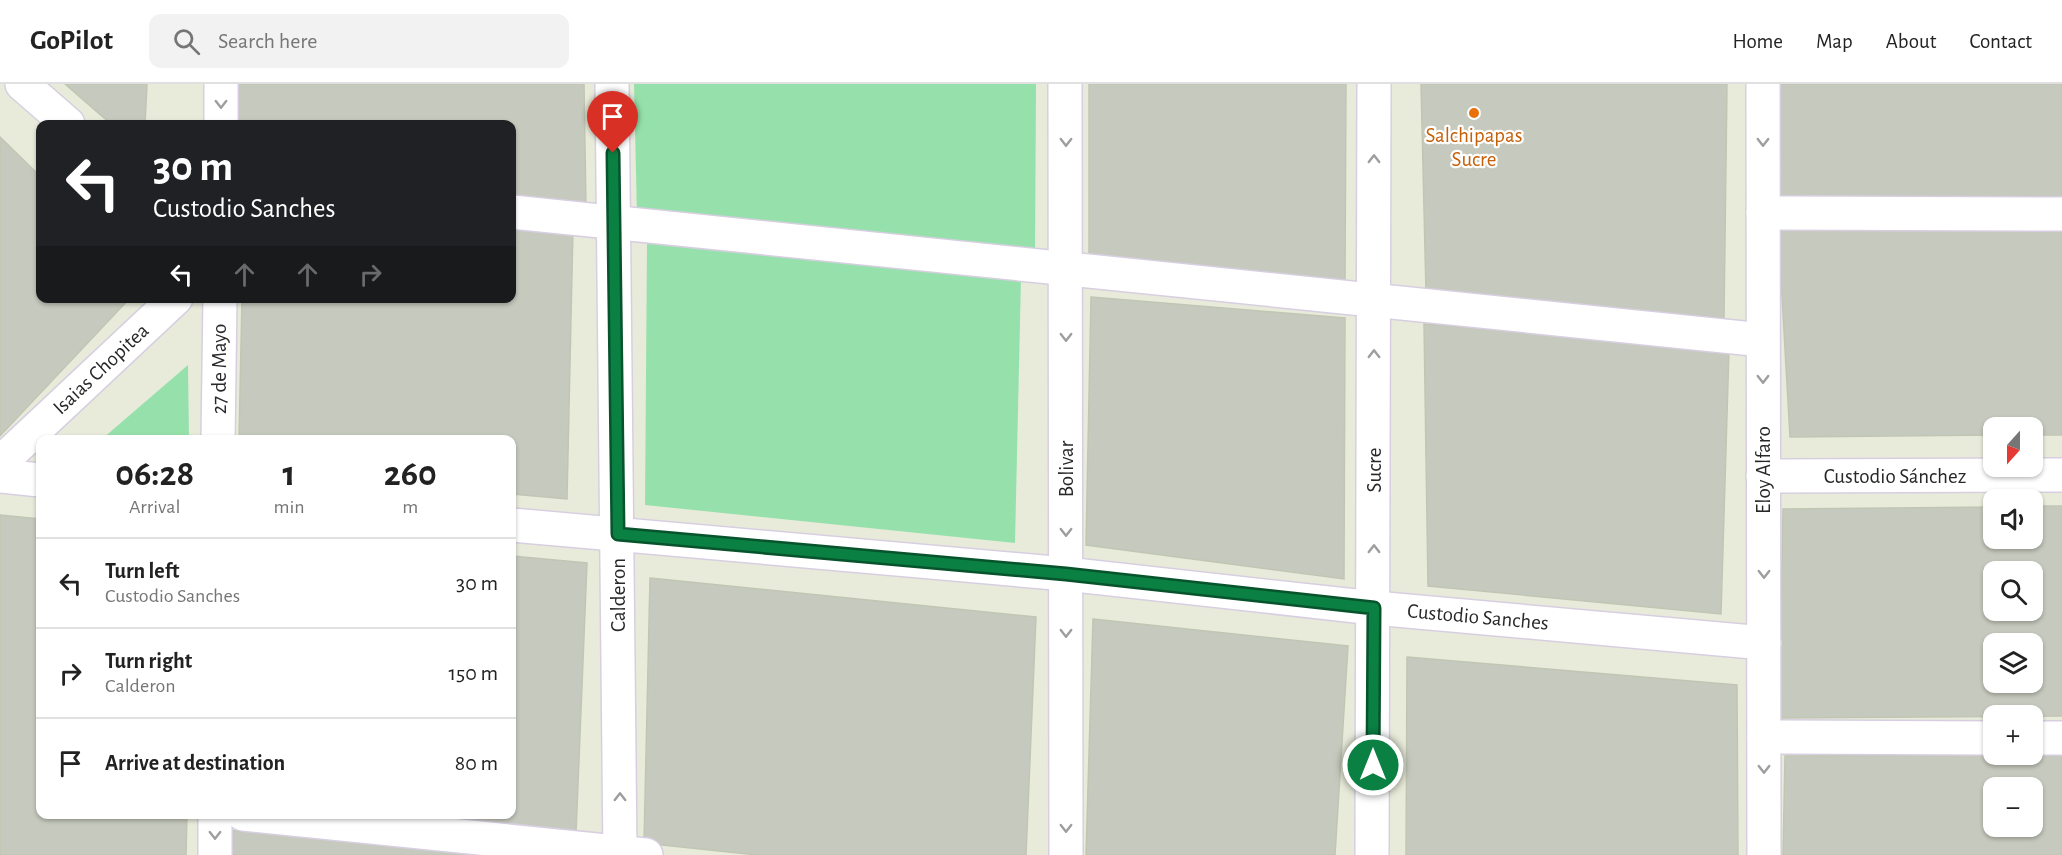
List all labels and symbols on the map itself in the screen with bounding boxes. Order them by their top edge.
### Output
pin [587,91,638,153]
one-way arrow [215,100,227,109]
marker: Salchipapas Sucre [1467,106,1481,120]
place label: Salchipapas Sucre [1425,125,1523,170]
one-way arrow [1060,138,1072,147]
one-way arrow [1757,138,1769,147]
one-way arrow [1368,155,1380,164]
street label: Isaias Chopitea [49,319,153,418]
street label: 27 de Mayo [209,324,230,414]
one-way arrow [1060,333,1072,342]
one-way arrow [1368,350,1380,359]
one-way arrow [1757,375,1769,384]
north arrow [1983,417,2043,477]
street label: Eloy Alfaro [1753,426,1774,514]
street label: Bolivar [1056,441,1077,497]
street label: Sucre [1364,448,1385,492]
street label: Custodio Sánchez [1824,466,1966,487]
one-way arrow [1060,528,1072,537]
one-way arrow [1368,545,1380,554]
street label: Calderon [608,558,629,632]
one-way arrow [1757,570,1770,579]
street label: Custodio Sanches [1406,600,1550,634]
one-way arrow [1060,628,1072,637]
position arrow [1341,733,1405,797]
one-way arrow [1758,765,1770,774]
one-way arrow [613,792,626,801]
one-way arrow [1060,823,1072,832]
one-way arrow [209,830,221,839]

